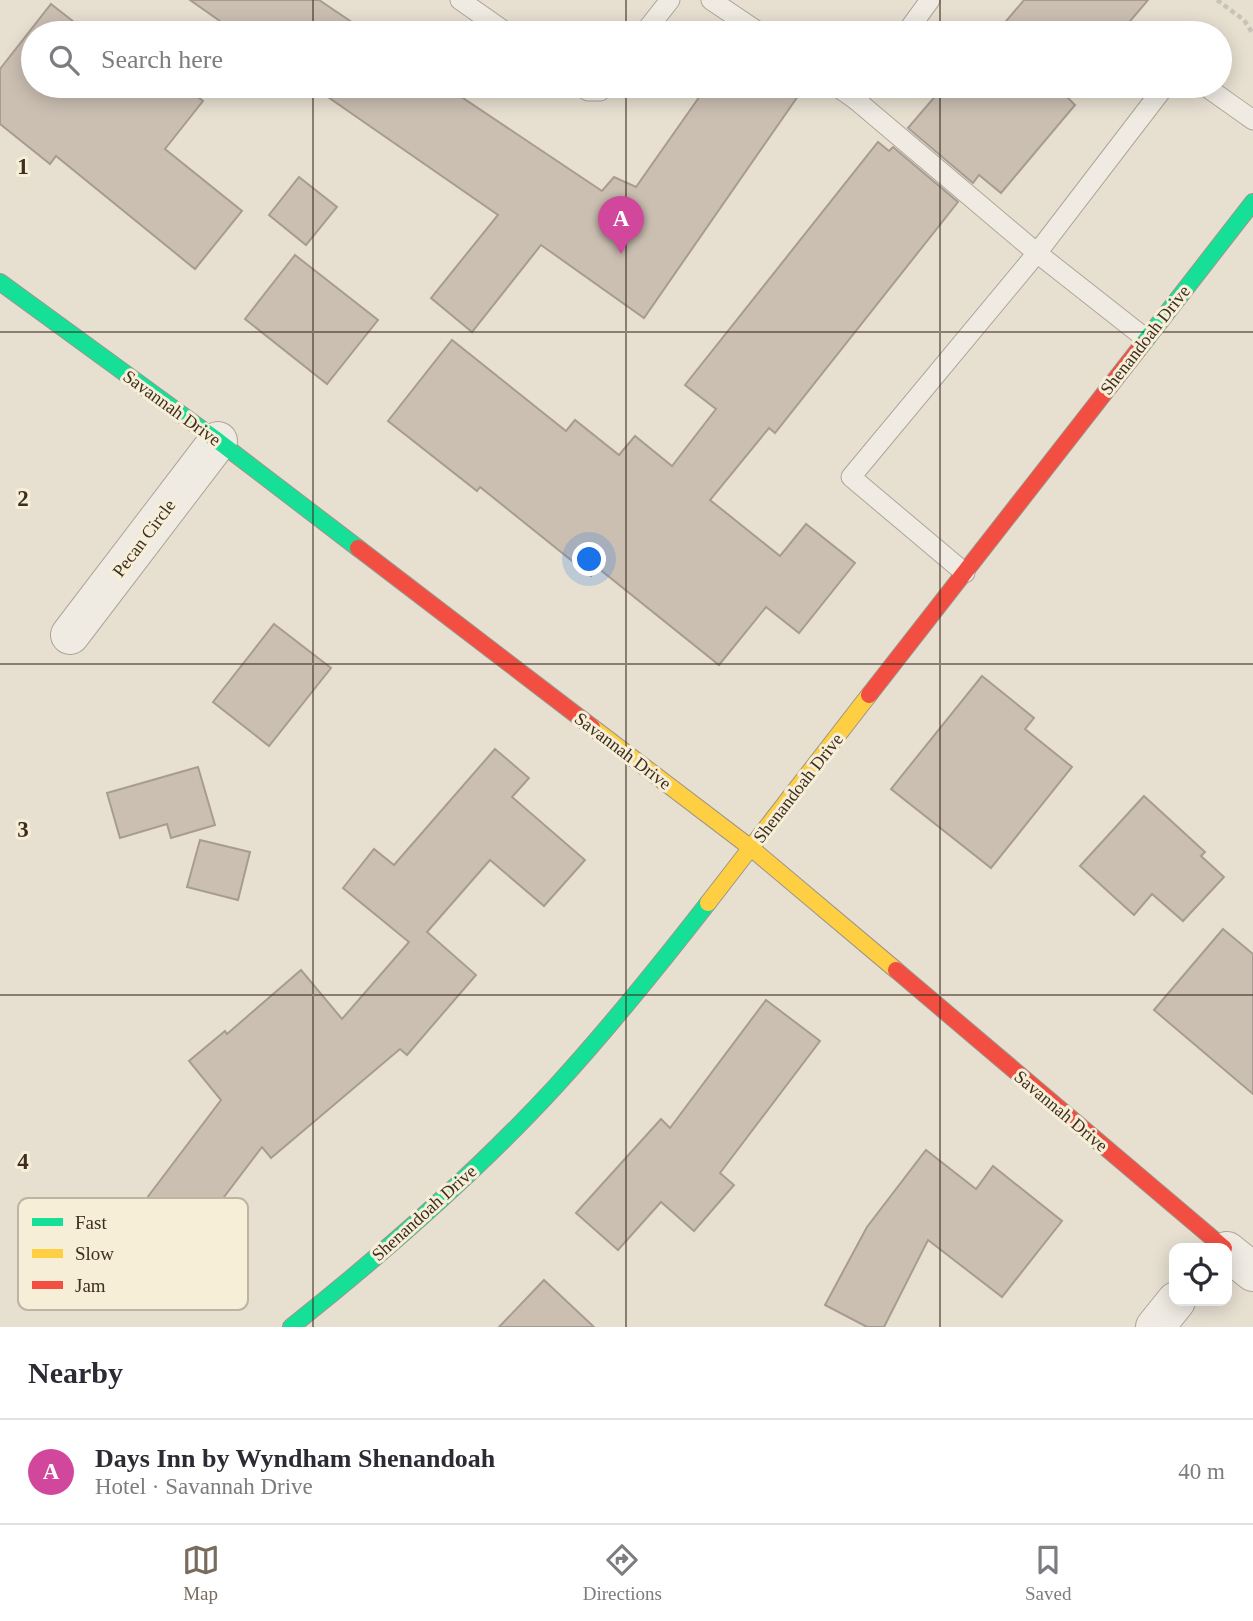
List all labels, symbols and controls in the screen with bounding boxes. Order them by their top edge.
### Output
search box [21,21,1232,98]
icon: search [45,41,83,79]
text: Search here [101,45,223,74]
text: 1 [17,154,29,179]
pin: A [598,196,644,254]
street label: Shenandoah Drive [1096,281,1194,399]
street label: Savannah Drive [119,366,225,450]
text: 2 [17,486,29,511]
street label: Pecan Circle [108,495,180,581]
your location [572,542,606,576]
street label: Savannah Drive [571,708,675,794]
street label: Shenandoah Drive [749,729,847,847]
text: 3 [17,817,29,842]
street label: Savannah Drive [1010,1066,1112,1156]
text: 4 [17,1149,29,1174]
street label: Shenandoah Drive [368,1161,480,1265]
legend [18,1198,248,1310]
text: Fast [75,1212,107,1233]
text: Slow [75,1243,114,1264]
map controls [1169,1243,1232,1306]
button: locate [1169,1243,1232,1306]
text: Jam [75,1275,106,1296]
text: Nearby [28,1356,123,1389]
text: Days Inn by Wyndham Shenandoah [95,1444,495,1473]
text: A [43,1459,59,1484]
text: 40 m [1178,1459,1225,1484]
text: Hotel · Savannah Drive [95,1474,313,1499]
tab: Map [182,1541,220,1605]
tab: Directions [583,1541,662,1605]
tab: Saved [1025,1541,1071,1605]

